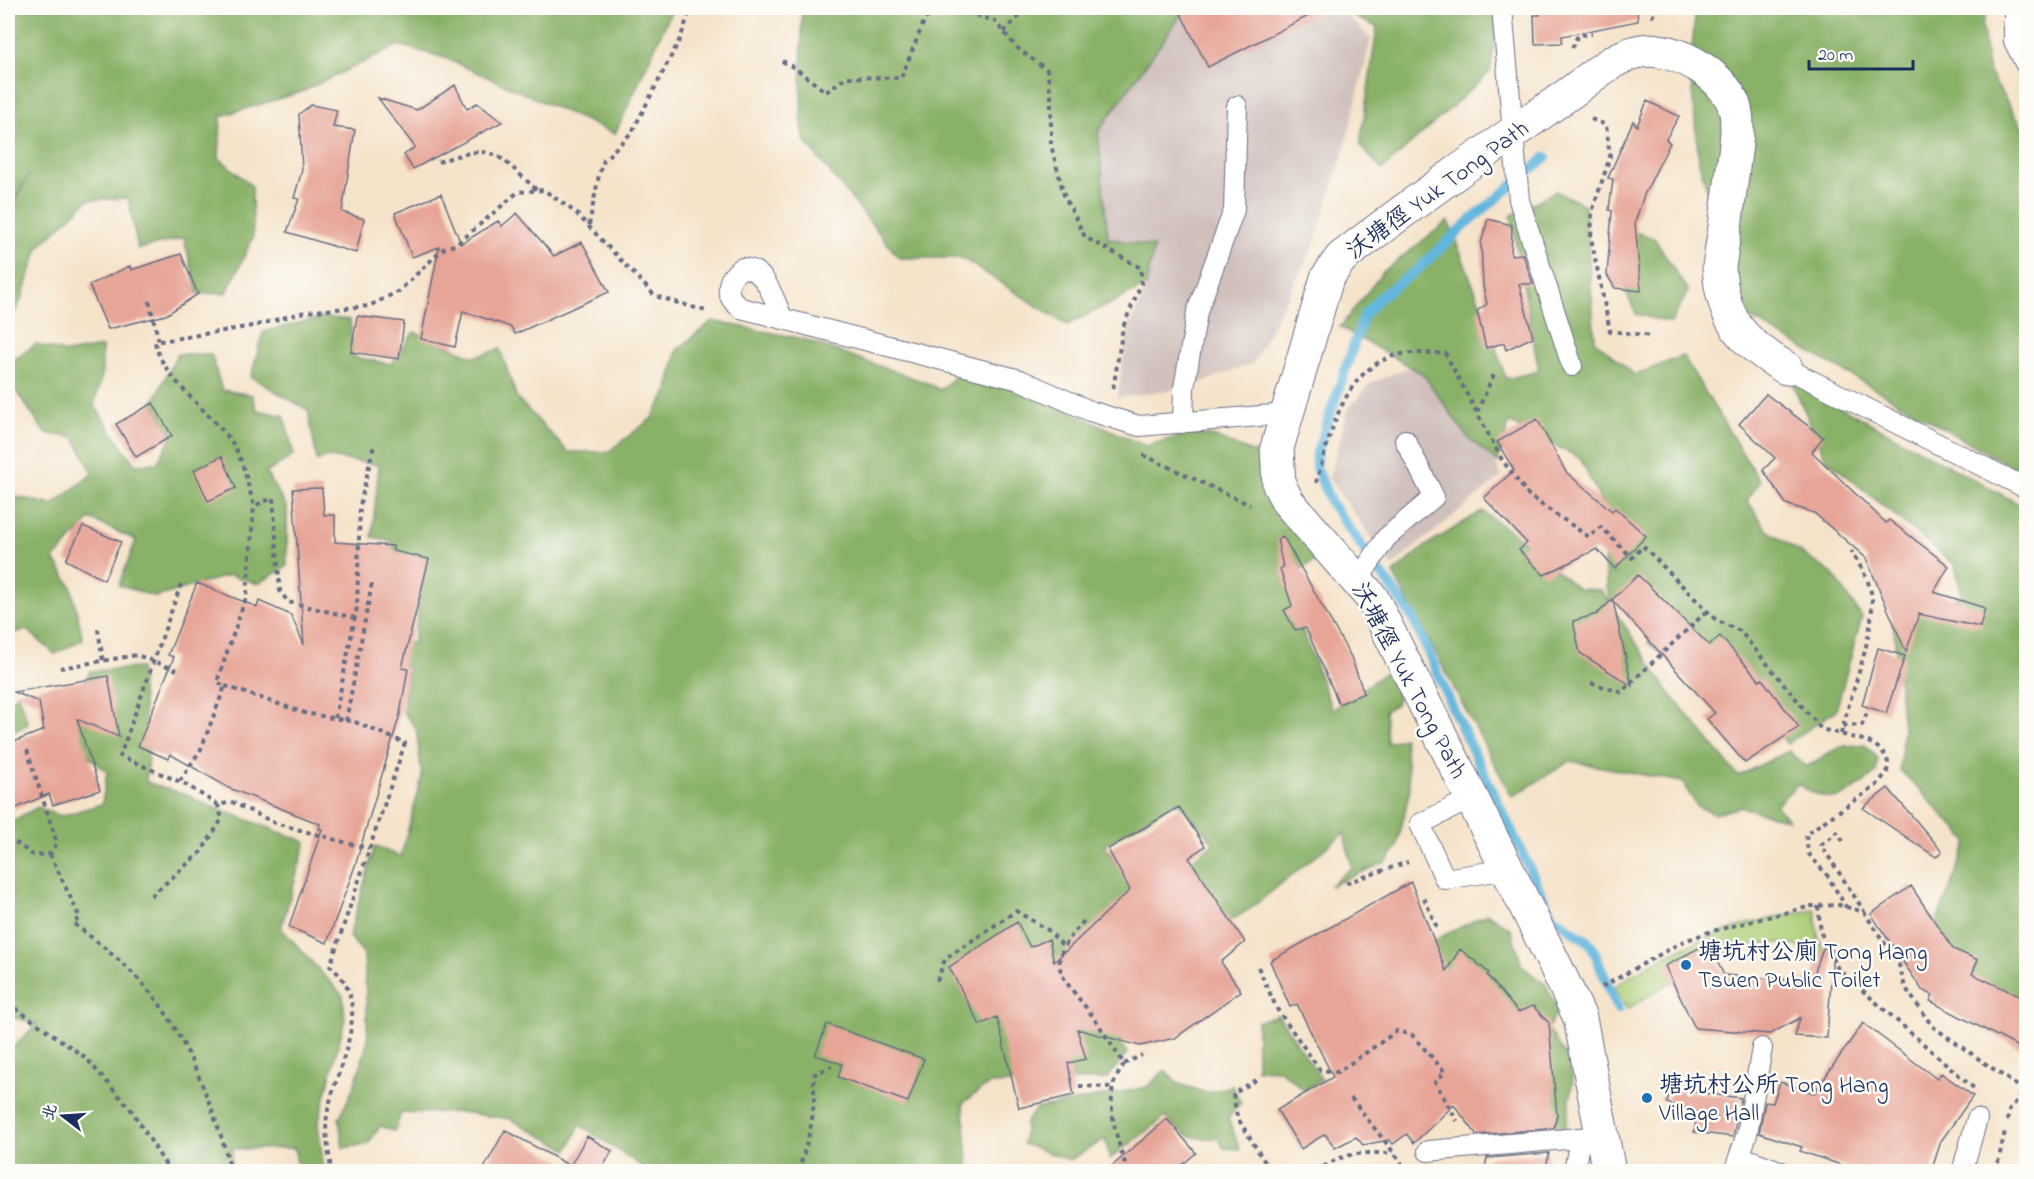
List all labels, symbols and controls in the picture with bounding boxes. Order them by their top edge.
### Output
scale bar [1809,33,1912,71]
text: 20 m [1818,43,1853,69]
street label: 沃塘徑 Yuk Tong Path [1340,113,1537,269]
street label: 沃塘徑 Yuk Tong Path [1341,577,1474,786]
place label: 塘坑村公廁 Tong Hang Tsuen Public Toilet [1698,936,1927,999]
marker: 塘坑村公廁 Tong Hang Tsuen Public Toilet [1679,958,1693,972]
place label: 塘坑村公所 Tong Hang Village Hall [1658,1069,1888,1132]
north arrow [33,1086,93,1146]
marker: 塘坑村公所 Tong Hang Village Hall [1640,1091,1654,1105]
text: 北 [37,1101,64,1123]

